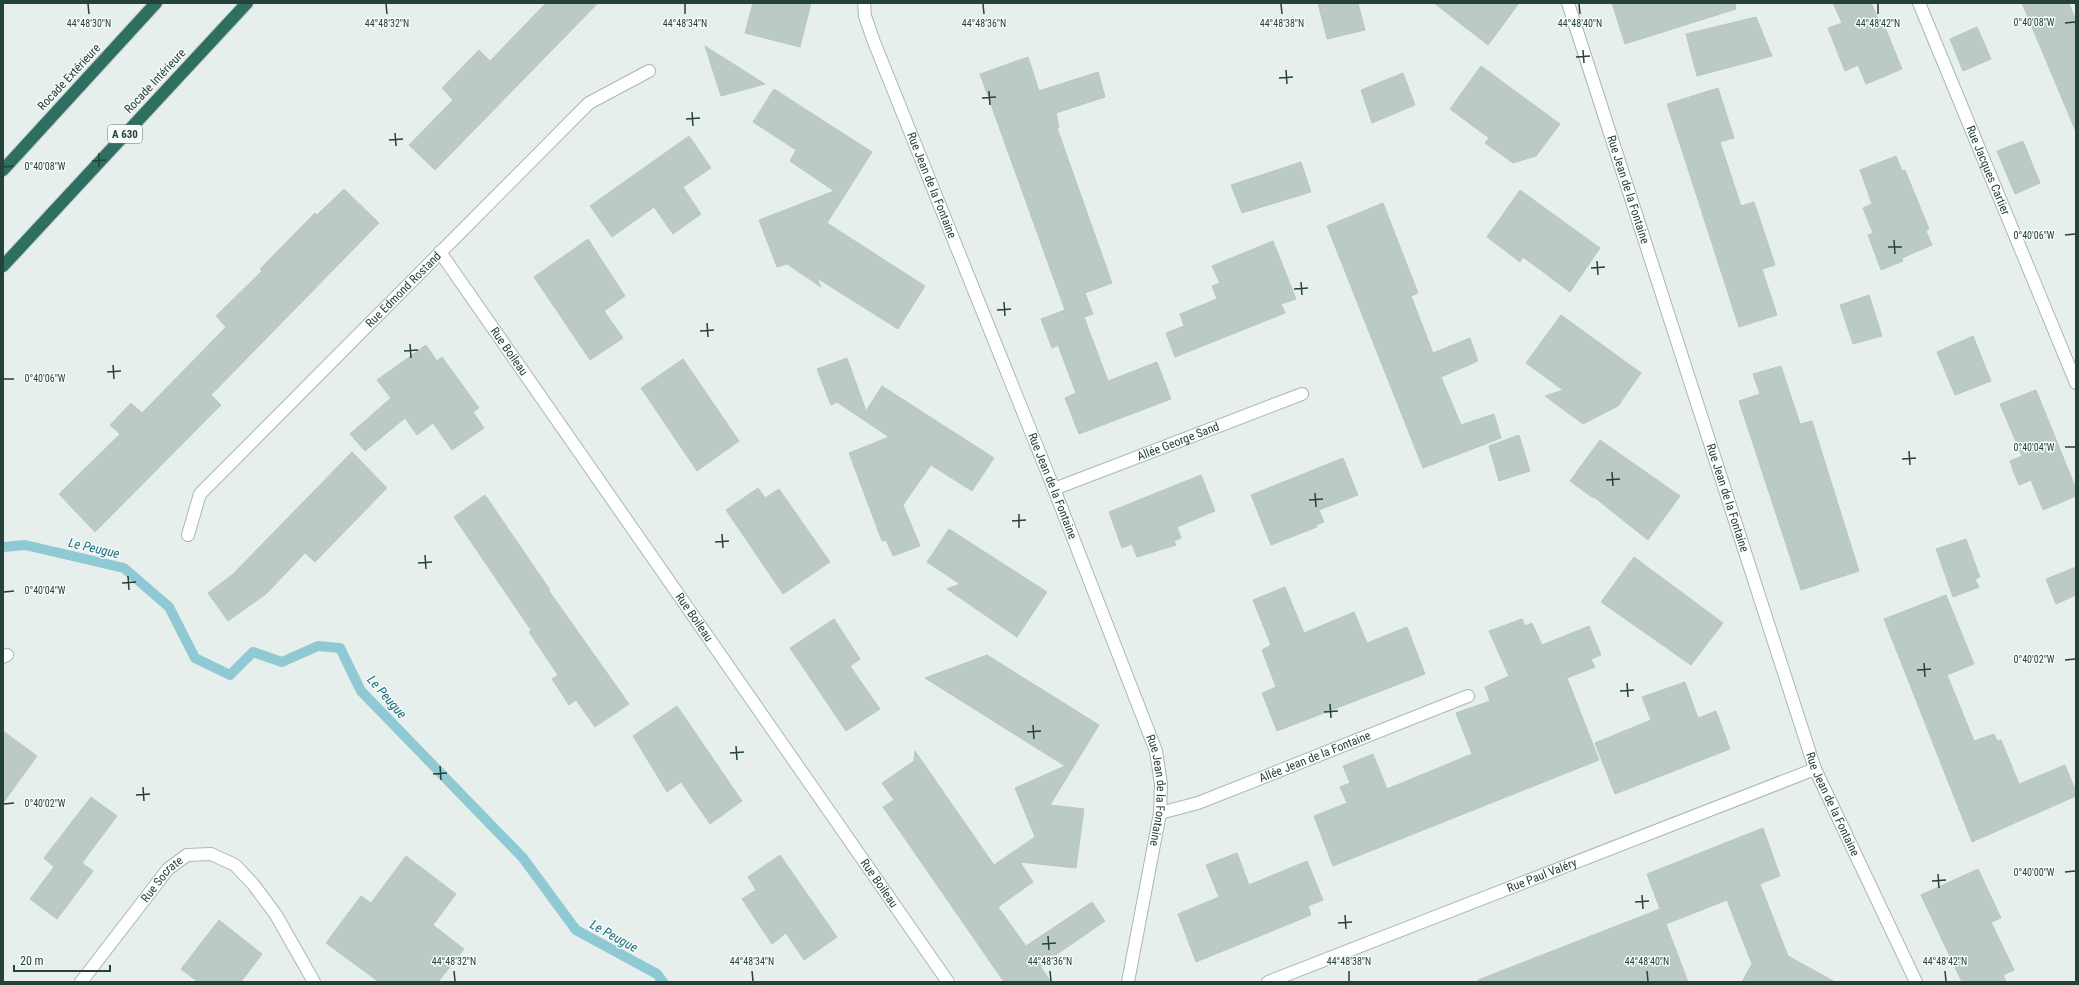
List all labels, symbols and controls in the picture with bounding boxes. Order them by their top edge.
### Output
text: 0°40'08"W [2014,17,2055,28]
text: 44°48'30"N [67,18,111,29]
text: 44°48'32"N [365,18,409,29]
text: 44°48'34"N [663,18,707,29]
text: 44°48'36"N [962,18,1006,29]
text: 44°48'38"N [1260,18,1304,29]
text: 44°48'40"N [1558,18,1602,29]
text: 44°48'42"N [1856,18,1900,29]
street label: Rocade Extérieure [35,41,104,113]
street label: Rocade Intérieure [122,46,189,116]
street label: Rue Jacques Cartier [1963,123,2013,217]
road number: A 630 [108,125,142,143]
street label: Rue Jean de la Fontaine [904,130,959,241]
street label: Rue Jean de la Fontaine [1604,134,1652,246]
text: 0°40'08"W [25,161,66,172]
text: 0°40'06"W [2014,230,2055,241]
street label: Rue Edmond Rostand [363,249,444,330]
street label: Rue Boileau [487,324,531,378]
text: 0°40'06"W [25,373,66,384]
street label: Allée George Sand [1135,419,1221,463]
street label: Rue Jean de la Fontaine [1025,431,1080,541]
street label: Rue Jean de la Fontaine [1704,442,1752,554]
text: 0°40'04"W [2014,442,2055,453]
water label: Le Peugue [67,535,121,561]
text: 0°40'04"W [25,585,66,596]
street label: Rue Boileau [672,590,716,644]
text: 0°40'02"W [2014,654,2055,665]
water label: Le Peugue [364,672,410,722]
street label: Allée Jean de la Fontaine [1257,728,1373,785]
street label: Rue Jean de la Fontaine [1143,733,1168,848]
street label: Rue Jean de la Fontaine [1803,750,1862,859]
text: 0°40'02"W [25,798,66,809]
street label: Rue Socrate [138,853,186,905]
street label: Rue Paul Valéry [1505,855,1579,895]
street label: Rue Boileau [858,856,901,910]
text: 0°40'00"W [2014,867,2055,878]
water label: Le Peugue [588,917,640,955]
scale bar [14,947,110,973]
text: 20 m [20,954,44,968]
text: 44°48'32"N [432,956,476,967]
text: 44°48'34"N [730,956,774,967]
text: 44°48'36"N [1028,956,1072,967]
text: 44°48'38"N [1327,956,1371,967]
text: 44°48'40"N [1625,956,1669,967]
text: 44°48'42"N [1923,956,1967,967]

